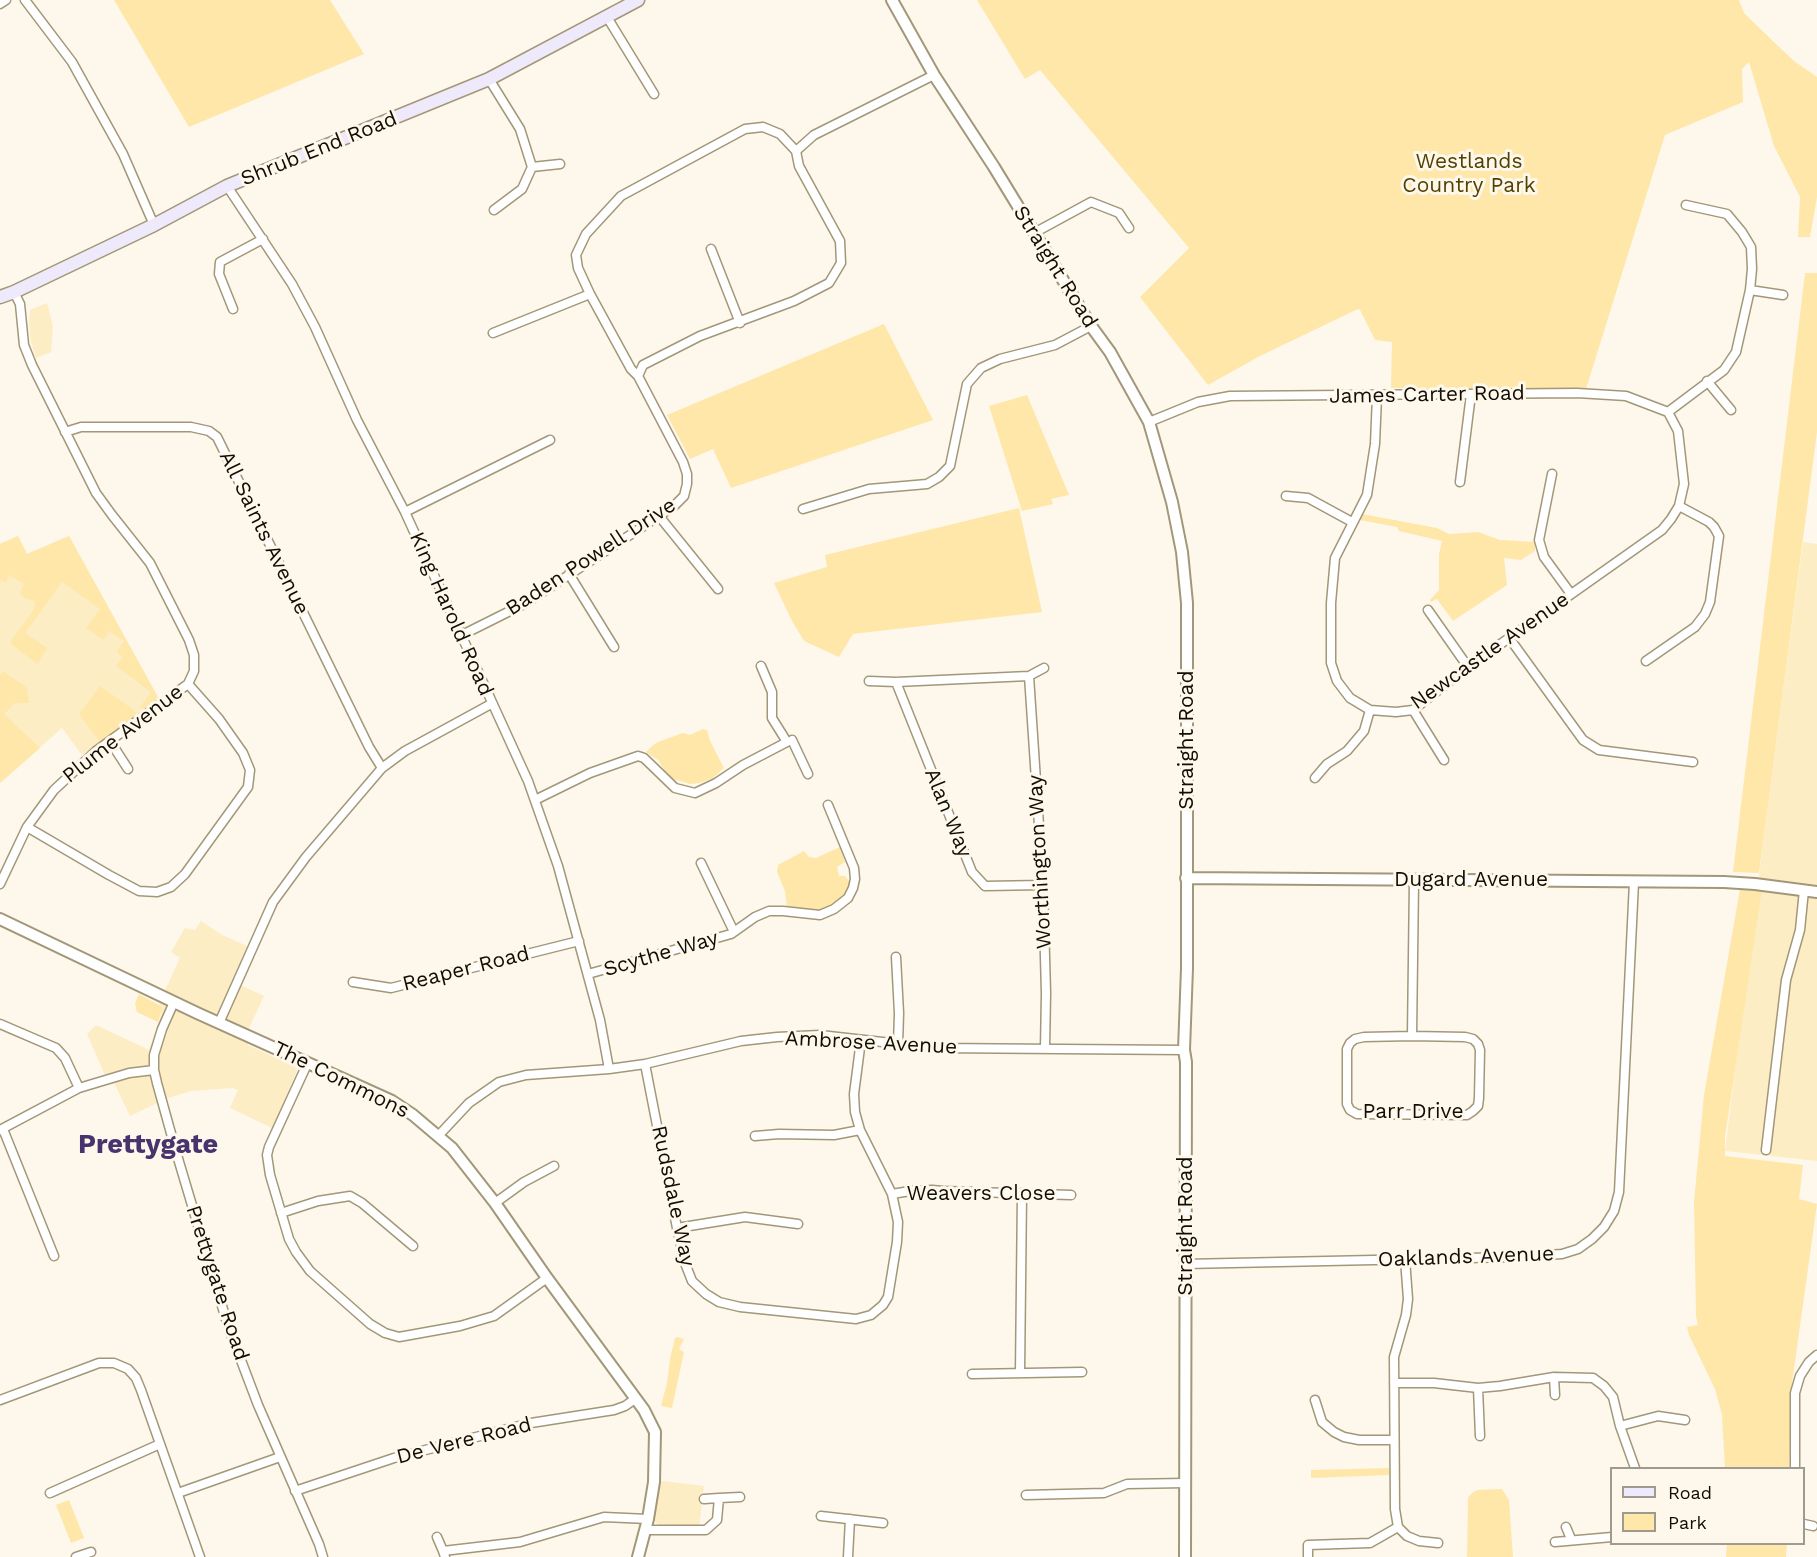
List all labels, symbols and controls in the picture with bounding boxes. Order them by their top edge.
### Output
street label: Shrub End Road [237,106,401,192]
park label: Westlands Country Park [1402,149,1536,199]
street label: Straight Road [1007,201,1103,333]
street label: James Carter Road [1329,381,1525,409]
street label: All Saints Avenue [213,447,315,619]
street label: Baden Powell Drive [501,493,681,621]
street label: King Harold Road [404,528,498,700]
street label: Newcastle Avenue [1406,587,1574,715]
street label: Straight Road [1174,670,1200,810]
street label: Plume Avenue [58,679,188,789]
street label: Alan Way [919,765,977,861]
street label: Worthington Way [1023,774,1057,950]
street label: Dugard Avenue [1394,867,1548,893]
street label: Scythe Way [601,926,721,982]
street label: Reaper Road [400,941,532,997]
street label: Ambrose Avenue [784,1026,958,1060]
street label: The Commons [269,1036,413,1124]
street label: Parr Drive [1362,1099,1464,1125]
street label: Rudsdale Way [646,1123,700,1269]
district label: Prettygate [78,1129,218,1161]
street label: Straight Road [1173,1156,1199,1296]
street label: Weavers Close [906,1181,1056,1207]
street label: Prettygate Road [180,1202,254,1364]
street label: Oaklands Avenue [1377,1241,1555,1273]
street label: De Vere Road [394,1412,534,1470]
legend [1610,1467,1805,1545]
text: Road [1668,1482,1712,1503]
text: Park [1668,1512,1707,1533]

